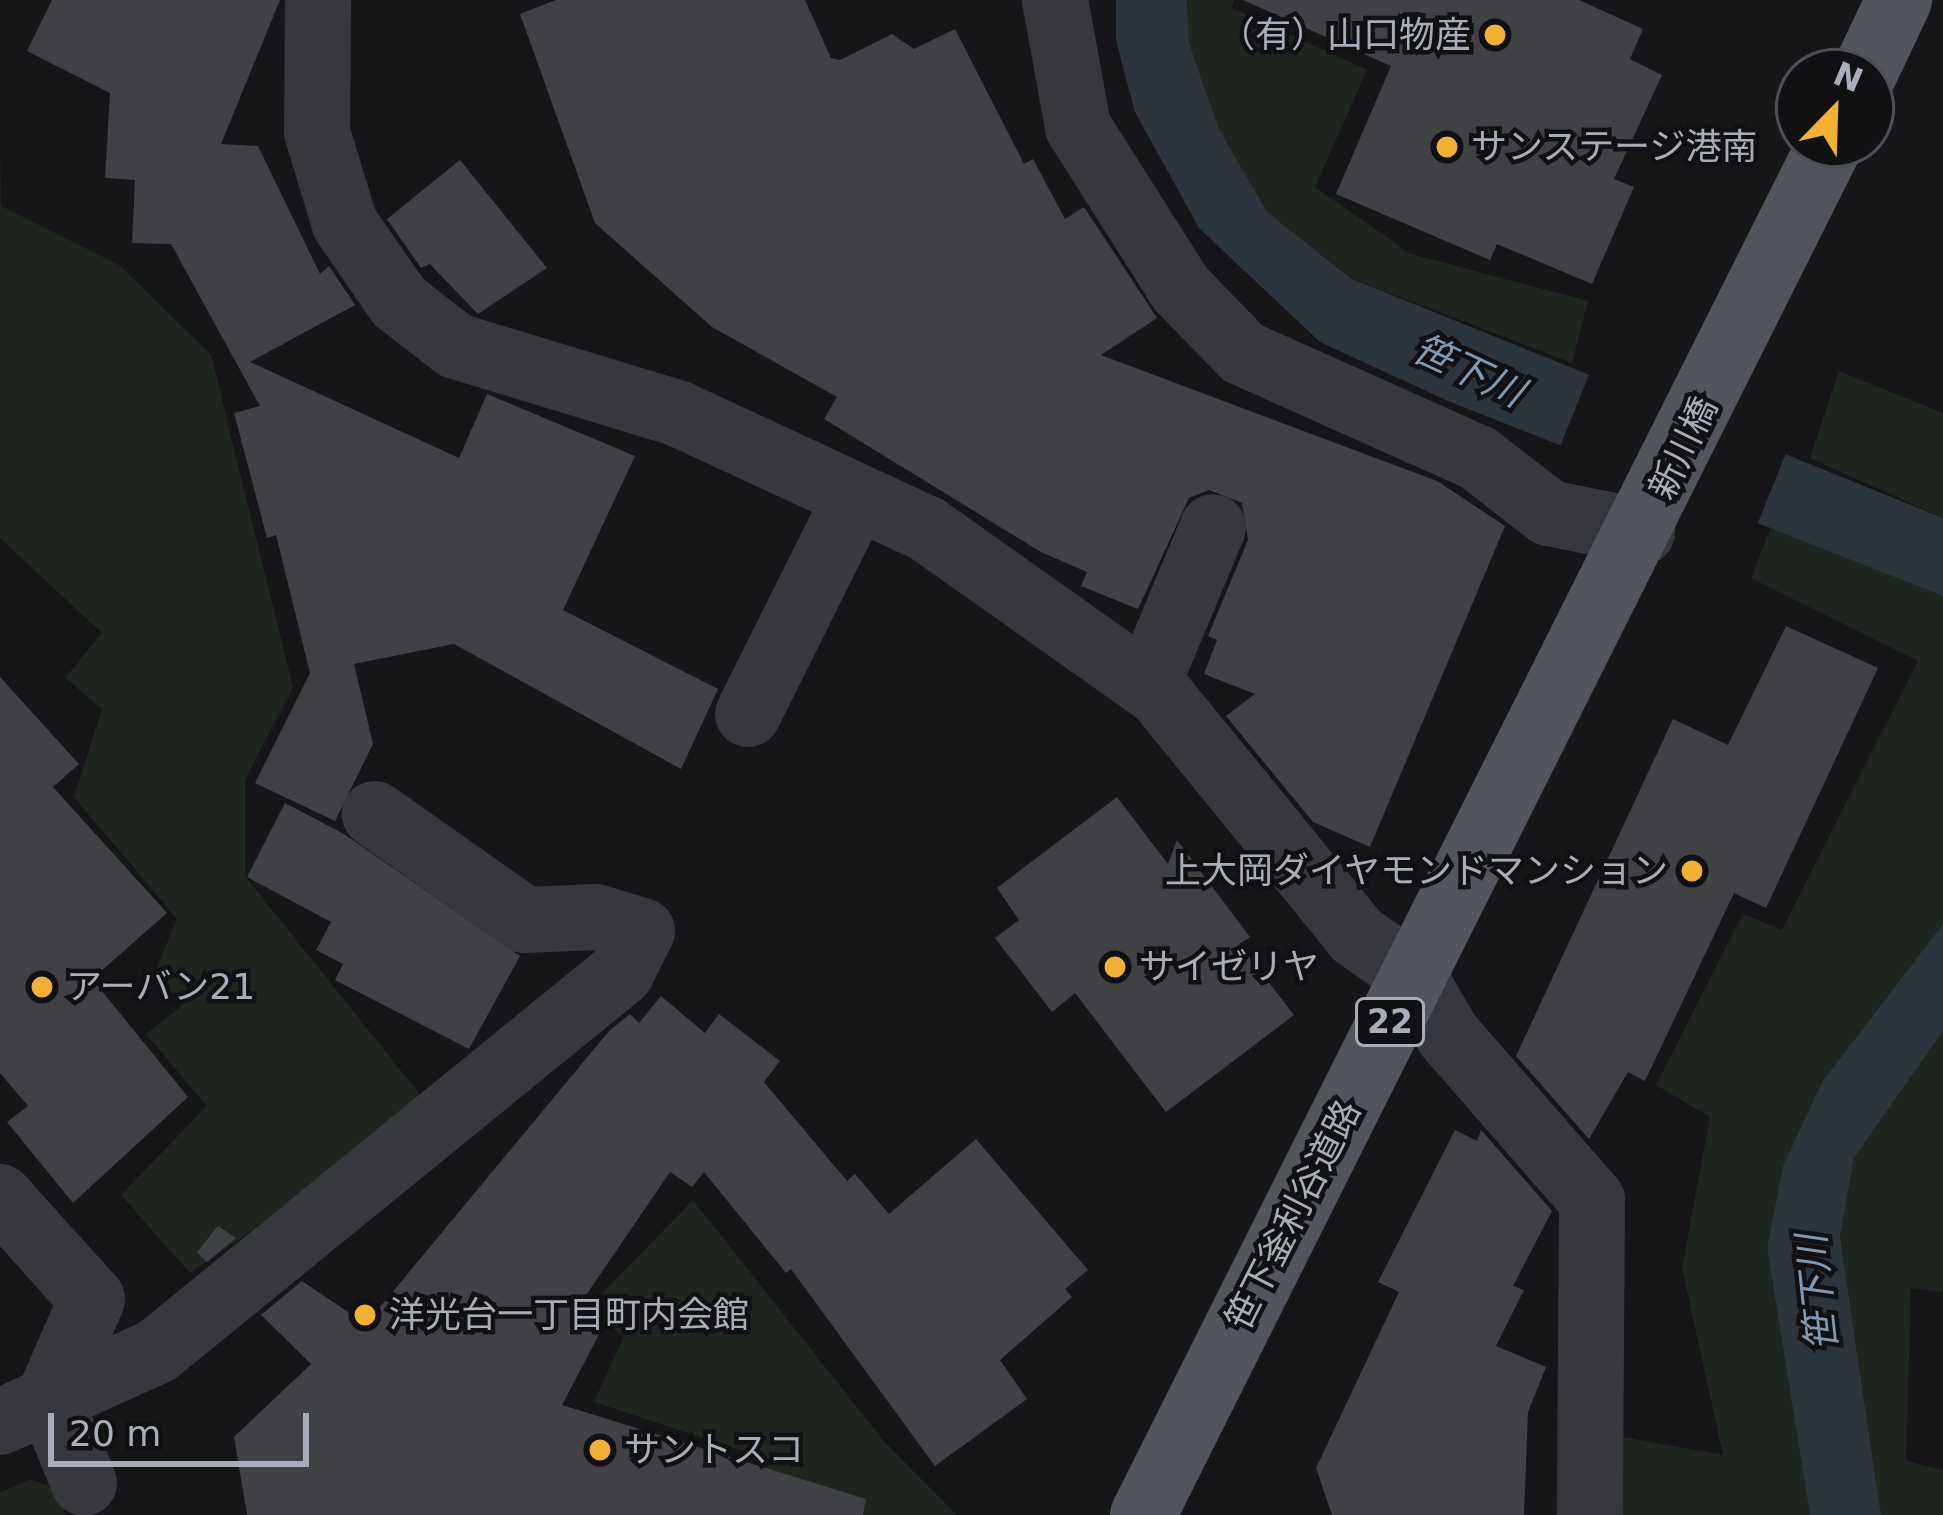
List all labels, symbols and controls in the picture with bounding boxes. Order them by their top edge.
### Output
place label: （有）山口物産 [1219,13,1471,57]
marker: （有）山口物産 [1482,22,1508,48]
north arrow [1775,48,1895,168]
text: N [1828,54,1868,101]
place label: サンステージ港南 [1471,125,1759,169]
marker: サンステージ港南 [1434,134,1460,160]
water label: 笹下川 [1405,325,1531,417]
street label: 新川橋 [1640,390,1726,506]
place label: 上大岡ダイヤモンドマンション [1164,849,1668,893]
marker: 上大岡ダイヤモンドマンション [1679,858,1705,884]
place label: サイゼリヤ [1139,945,1319,989]
marker: サイゼリヤ [1102,954,1128,980]
place label: アーバン21 [66,965,254,1009]
marker: アーバン21 [29,974,55,1000]
road number: 22 [1354,995,1426,1049]
street label: 笹下釜利谷道路 [1217,1093,1369,1337]
water label: 笹下川 [1789,1232,1847,1354]
place label: 洋光台一丁目町内会館 [389,1293,749,1337]
marker: 洋光台一丁目町内会館 [352,1302,378,1328]
scale bar [54,1389,315,1463]
text: 20 m [69,1413,161,1454]
place label: サントスコ [624,1428,804,1472]
marker: サントスコ [587,1437,613,1463]

